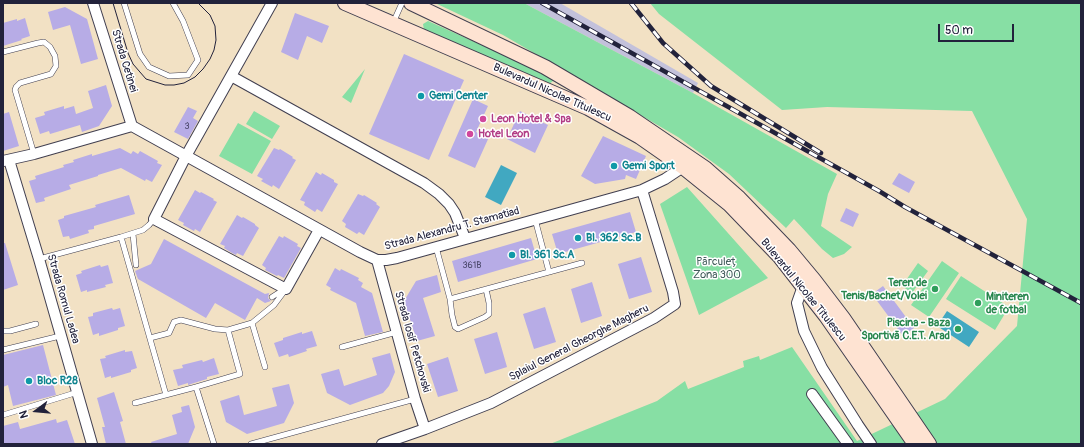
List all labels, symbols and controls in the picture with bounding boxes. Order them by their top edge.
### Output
scale bar [940,16,1016,42]
text: 50 m [945,23,973,38]
street label: Strada Cetinei [108,28,140,94]
street label: Bulevardul Nicolae Titulescu [491,61,613,125]
place label: Gemi Center [429,89,488,103]
marker: Gemi Center [416,91,426,101]
place label: Leon Hotel & Spa [491,112,571,126]
marker: Leon Hotel & Spa [478,114,488,124]
house number: 3 [184,122,190,132]
place label: Hotel Leon [478,127,529,141]
marker: Hotel Leon [465,129,475,139]
place label: Gemi Sport [622,159,675,173]
marker: Gemi Sport [609,161,619,171]
street label: Strada Alexandru T. Stamatiad [383,205,521,253]
place label: Bl. 362 Sc.B [586,231,641,245]
marker: Bl. 362 Sc.B [573,233,583,243]
street label: Bulevardul Nicolae Titulescu [758,236,848,344]
place label: Bl. 361 Sc.A [520,248,574,262]
marker: Bl. 361 Sc.A [507,250,517,260]
street label: Strada Romul Ladea [44,253,82,345]
park label: Părculeț Zona 300 [693,255,741,281]
house number: 361B [463,261,481,271]
place label: Teren de Tenis/Bachet/Volei [841,276,927,302]
marker: Teren de Tenis/Bachet/Volei [930,284,940,294]
street label: Strada Iosif Petchovski [391,290,433,394]
place label: Miniteren de fotbal [986,290,1029,316]
marker: Miniteren de fotbal [973,298,983,308]
street label: Splaiul General Gheorghe Magheru [507,302,651,384]
place label: Piscina - Baza Sportivă C.E.T. Arad [861,316,950,342]
marker: Piscina - Baza Sportivă C.E.T. Arad [953,324,963,334]
place label: Bloc R28 [37,374,78,388]
marker: Bloc R28 [24,376,34,386]
north arrow [16,391,56,431]
text: N [17,409,31,420]

